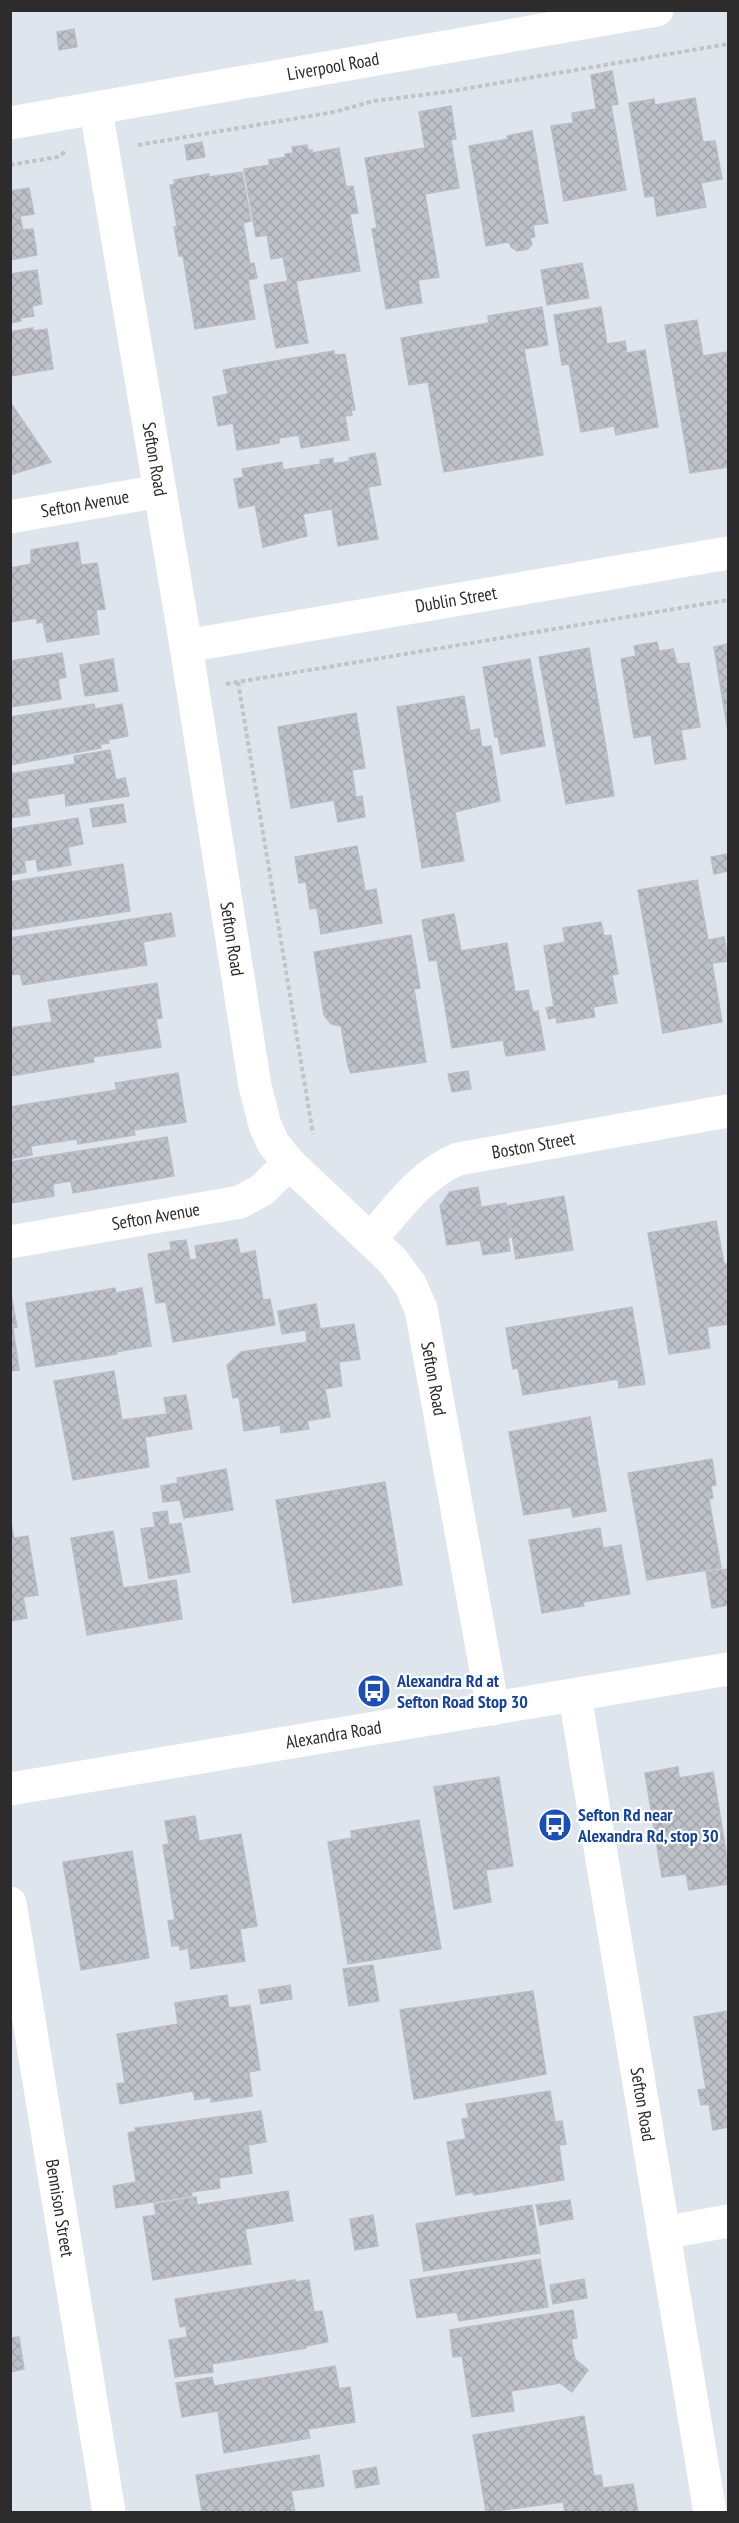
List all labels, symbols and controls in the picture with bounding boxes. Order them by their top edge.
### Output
street label: Liverpool Road [285,47,381,85]
street label: Sefton Road [138,420,173,498]
street label: Sefton Avenue [39,485,131,522]
street label: Dublin Street [414,581,498,617]
street label: Sefton Road [215,900,250,977]
street label: Boston Street [490,1126,577,1164]
street label: Sefton Avenue [110,1197,202,1235]
street label: Sefton Road [416,1340,452,1417]
place label: Alexandra Rd at Sefton Road Stop 30 [396,1669,528,1713]
bus stop icon: Alexandra Rd at Sefton Road Stop 30 [356,1673,392,1709]
street label: Alexandra Road [284,1715,383,1754]
place label: Sefton Rd near Alexandra Rd, stop 30 [577,1803,719,1847]
bus stop icon: Sefton Rd near Alexandra Rd, stop 30 [537,1807,573,1843]
street label: Sefton Road [626,2066,661,2143]
street label: Bennison Street [41,2157,79,2258]

